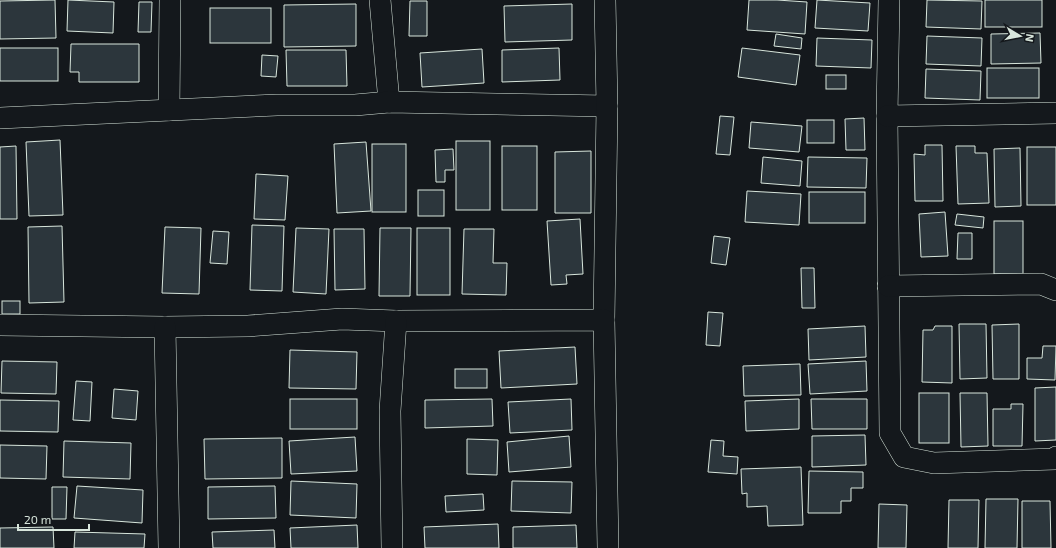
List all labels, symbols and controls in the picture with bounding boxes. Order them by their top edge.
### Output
north arrow [1000,16,1040,56]
text: N [1023,33,1037,43]
scale bar [18,506,89,532]
text: 20 m [24,512,51,526]

